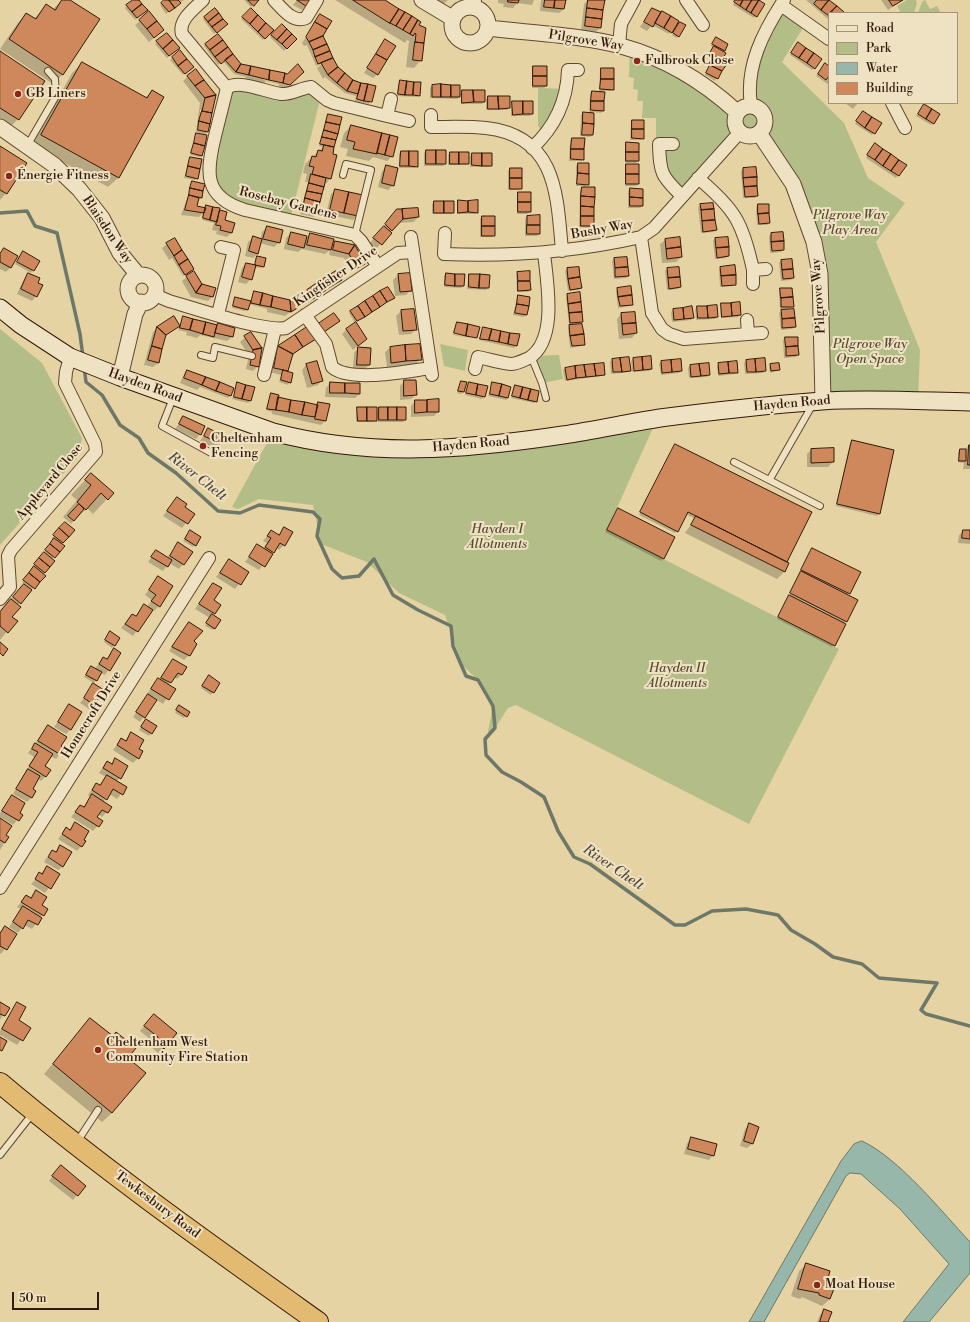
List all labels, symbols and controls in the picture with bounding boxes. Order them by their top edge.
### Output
legend [828,12,958,104]
text: Road [866,21,894,36]
street label: Pilgrove Way [547,27,625,55]
text: Park [866,41,891,56]
place label: Fulbrook Close [645,53,734,69]
marker: Fulbrook Close [632,56,642,66]
text: Water [866,61,898,76]
text: Building [866,81,913,96]
place label: GB Liners [26,86,86,102]
marker: GB Liners [13,89,23,99]
place label: Énergie Fitness [17,168,109,184]
marker: Énergie Fitness [4,171,14,181]
street label: Rosebay Gardens [237,184,339,224]
street label: Blaisdon Way [79,193,135,267]
park label: Pilgrove Way Play Area [813,208,887,239]
street label: Bushy Way [570,217,634,243]
street label: Kingfisher Drive [291,243,381,311]
street label: Pilgrove Way [809,258,829,334]
park label: Pilgrove Way Open Space [833,337,907,368]
street label: Hayden Road [106,365,184,407]
street label: Hayden Road [753,393,831,415]
place label: Cheltenham Fencing [211,431,283,462]
street label: Hayden Road [432,434,510,456]
street label: Appleyard Close [13,441,87,523]
marker: Cheltenham Fencing [198,441,208,451]
water label: River Chelt [164,449,230,505]
park label: Hayden I Allotments [467,522,527,553]
park label: Hayden II Allotments [647,661,707,692]
street label: Homecroft Drive [59,668,125,762]
water label: River Chelt [579,842,647,894]
place label: Cheltenham West Community Fire Station [106,1035,248,1066]
marker: Cheltenham West Community Fire Station [93,1045,103,1055]
street label: Tewkesbury Road [111,1168,203,1242]
place label: Moat House [825,1277,895,1293]
marker: Moat House [812,1280,822,1290]
scale bar [14,1284,101,1310]
text: 50 m [19,1291,47,1306]

